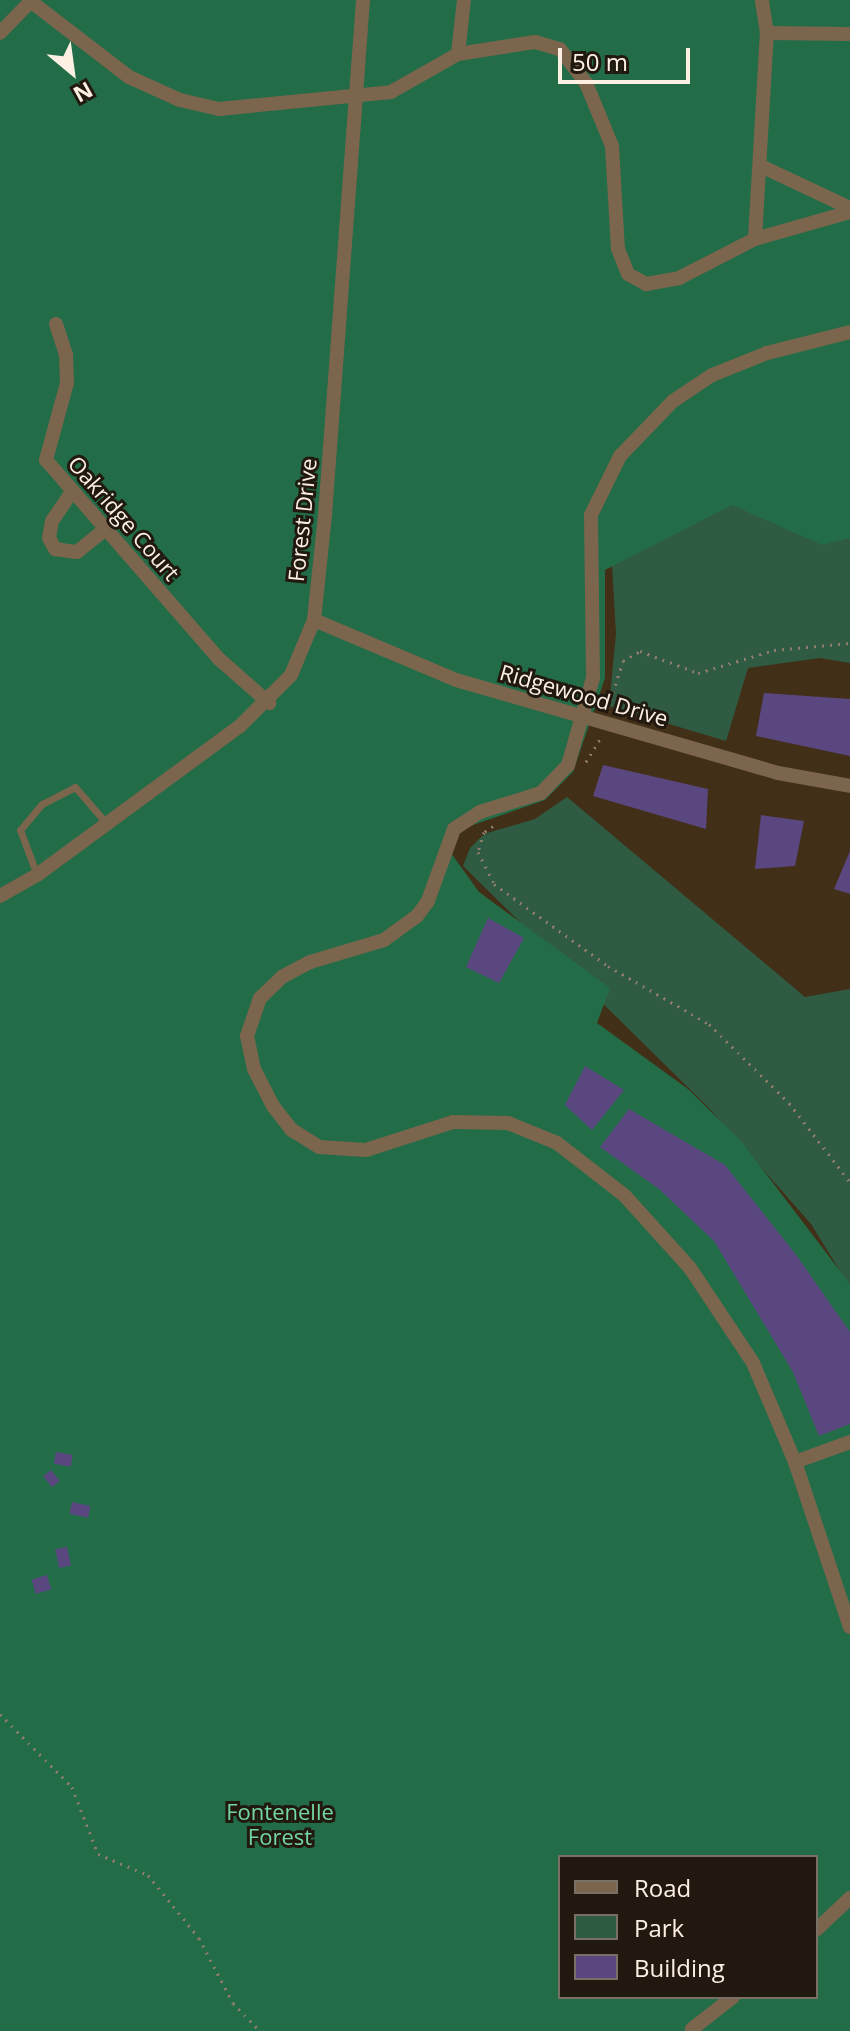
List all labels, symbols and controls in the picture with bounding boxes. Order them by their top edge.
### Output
north arrow [32,32,112,112]
scale bar [562,32,694,82]
text: 50 m [572,45,628,78]
text: N [69,76,99,110]
street label: Oakridge Court [63,450,185,586]
street label: Forest Drive [282,457,322,583]
street label: Ridgewood Drive [497,658,671,732]
park label: Fontenelle Forest [226,1798,334,1850]
legend [558,1855,818,1999]
text: Road [634,1871,691,1904]
text: Park [634,1911,684,1944]
text: Building [634,1951,725,1984]

